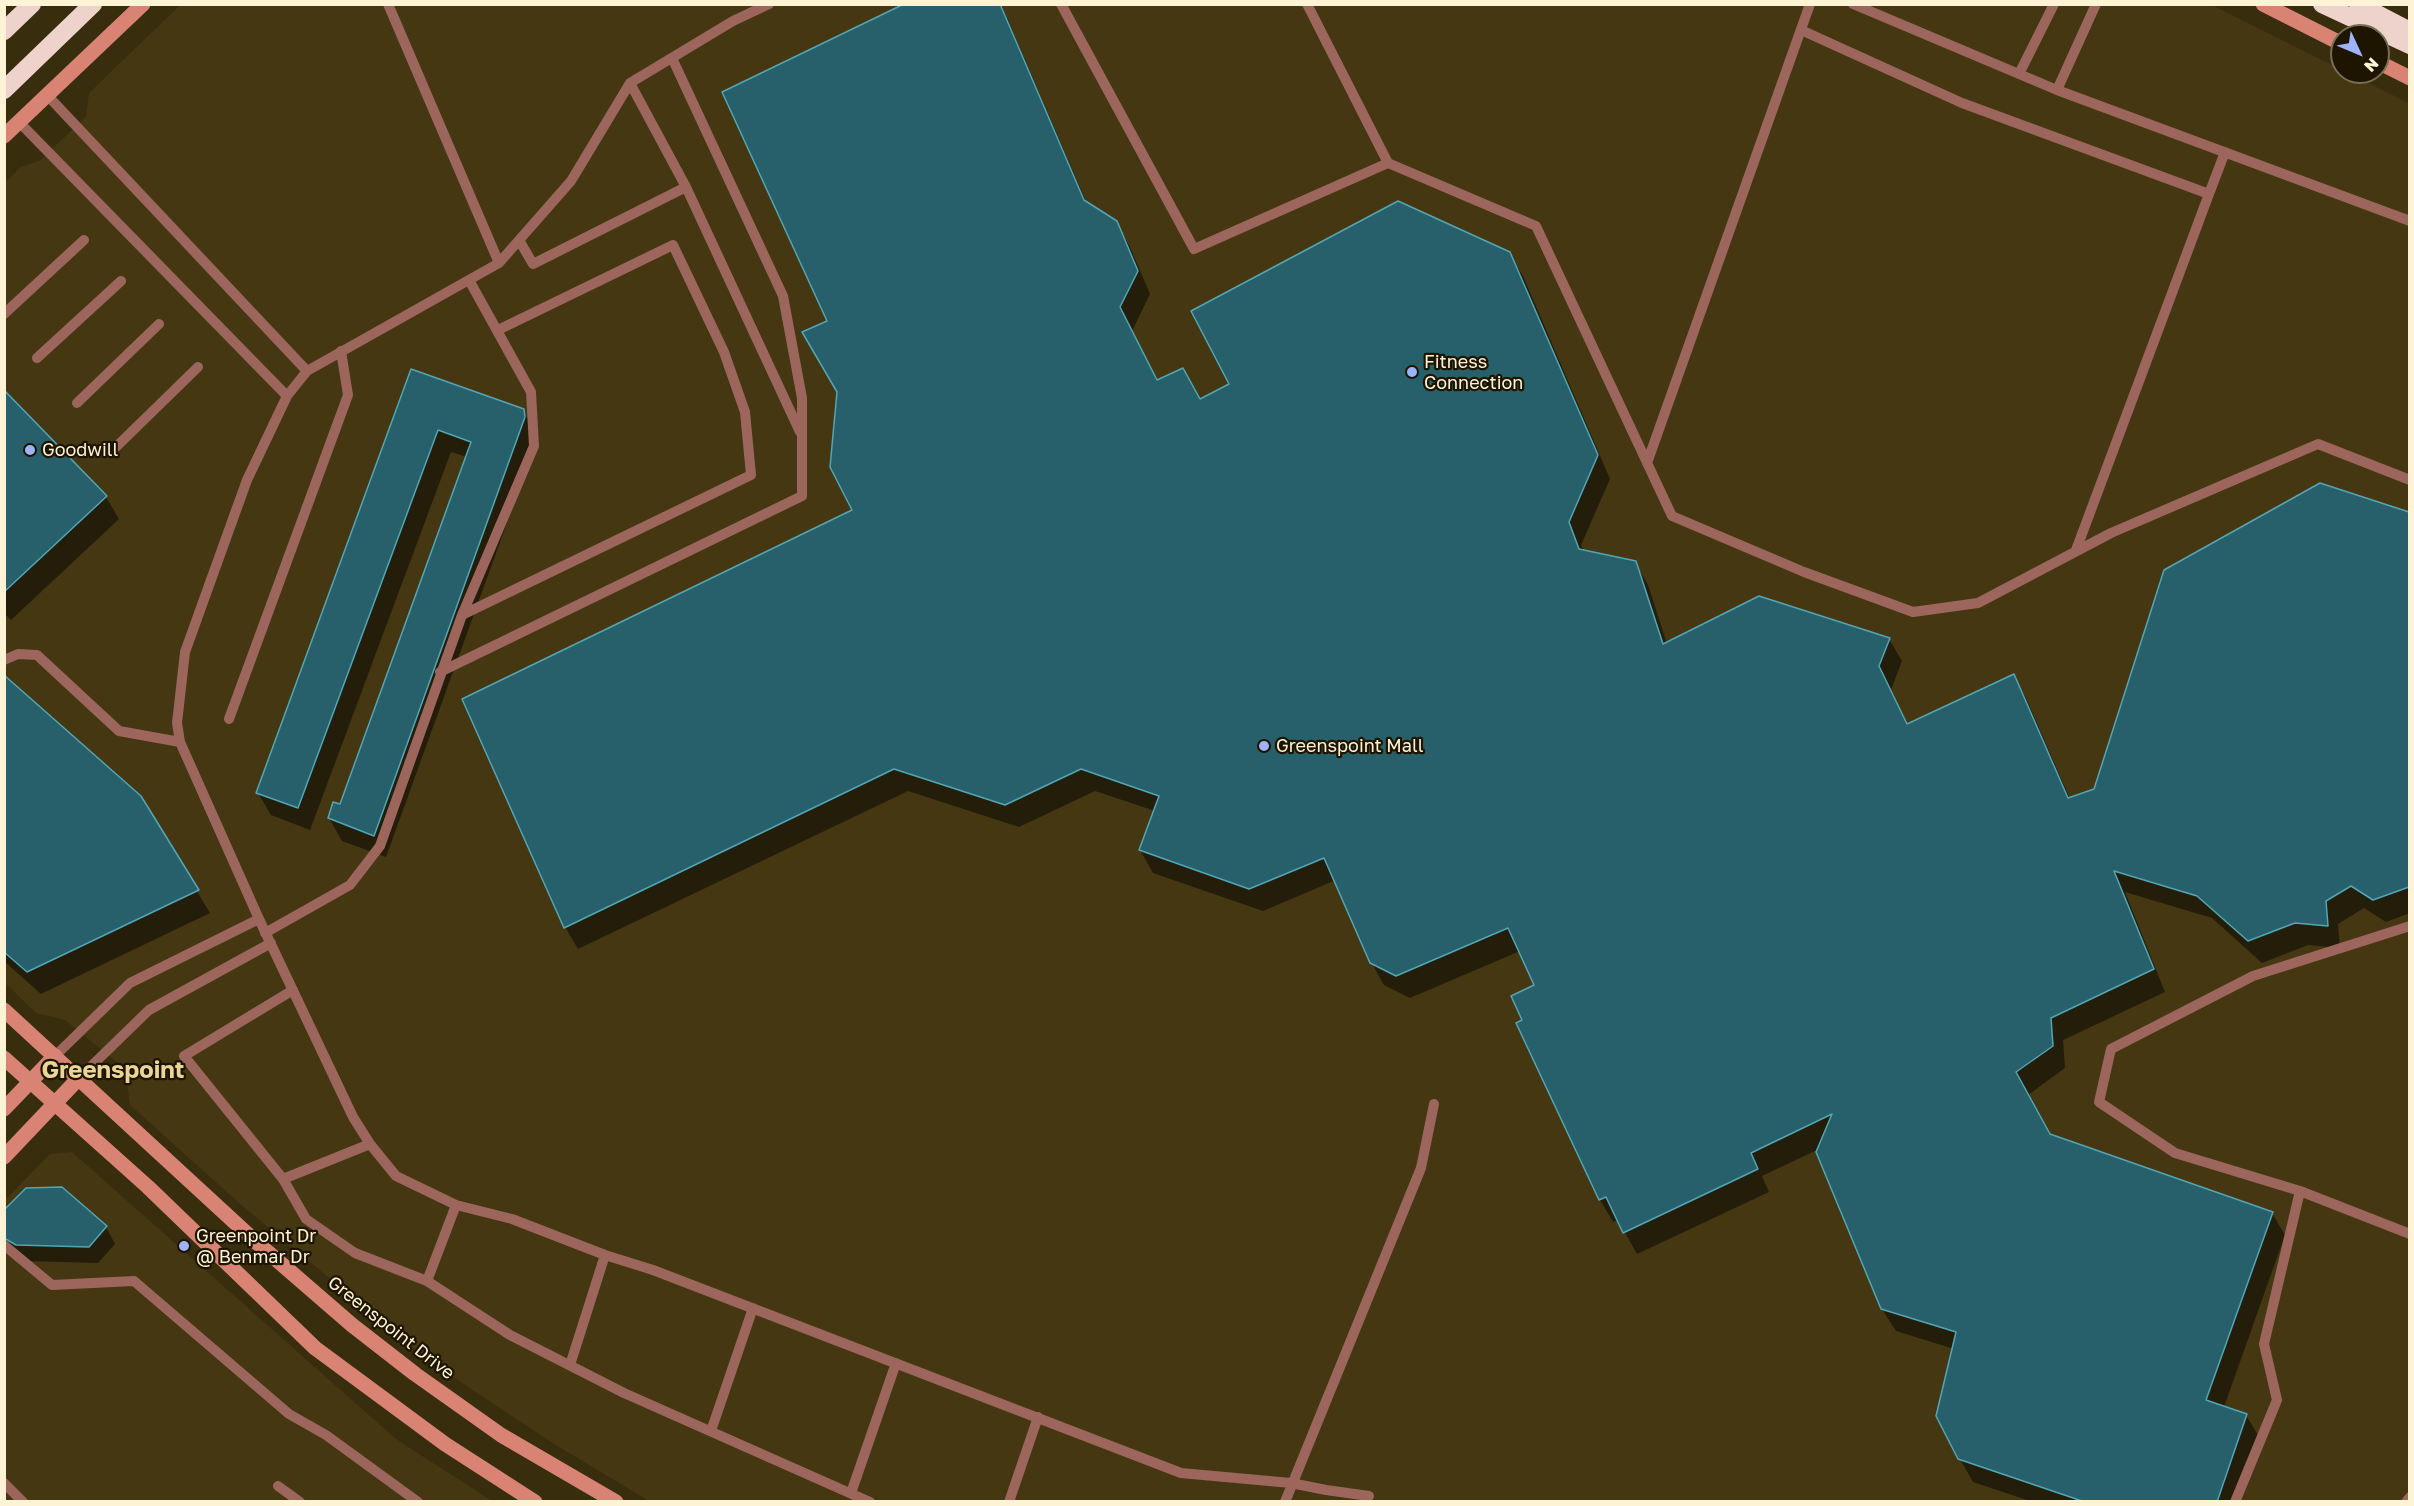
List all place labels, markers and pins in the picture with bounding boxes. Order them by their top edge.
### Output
place label: Fitness Connection [1424,351,1523,394]
marker: Fitness Connection [1405,365,1419,379]
place label: Goodwill [42,439,118,461]
marker: Goodwill [23,443,37,457]
place label: Greenspoint Mall [1276,735,1423,757]
marker: Greenspoint Mall [1257,739,1271,753]
place label: Greenpoint Dr @ Benmar Dr [196,1225,316,1268]
marker: Greenpoint Dr @ Benmar Dr [177,1239,191,1253]

